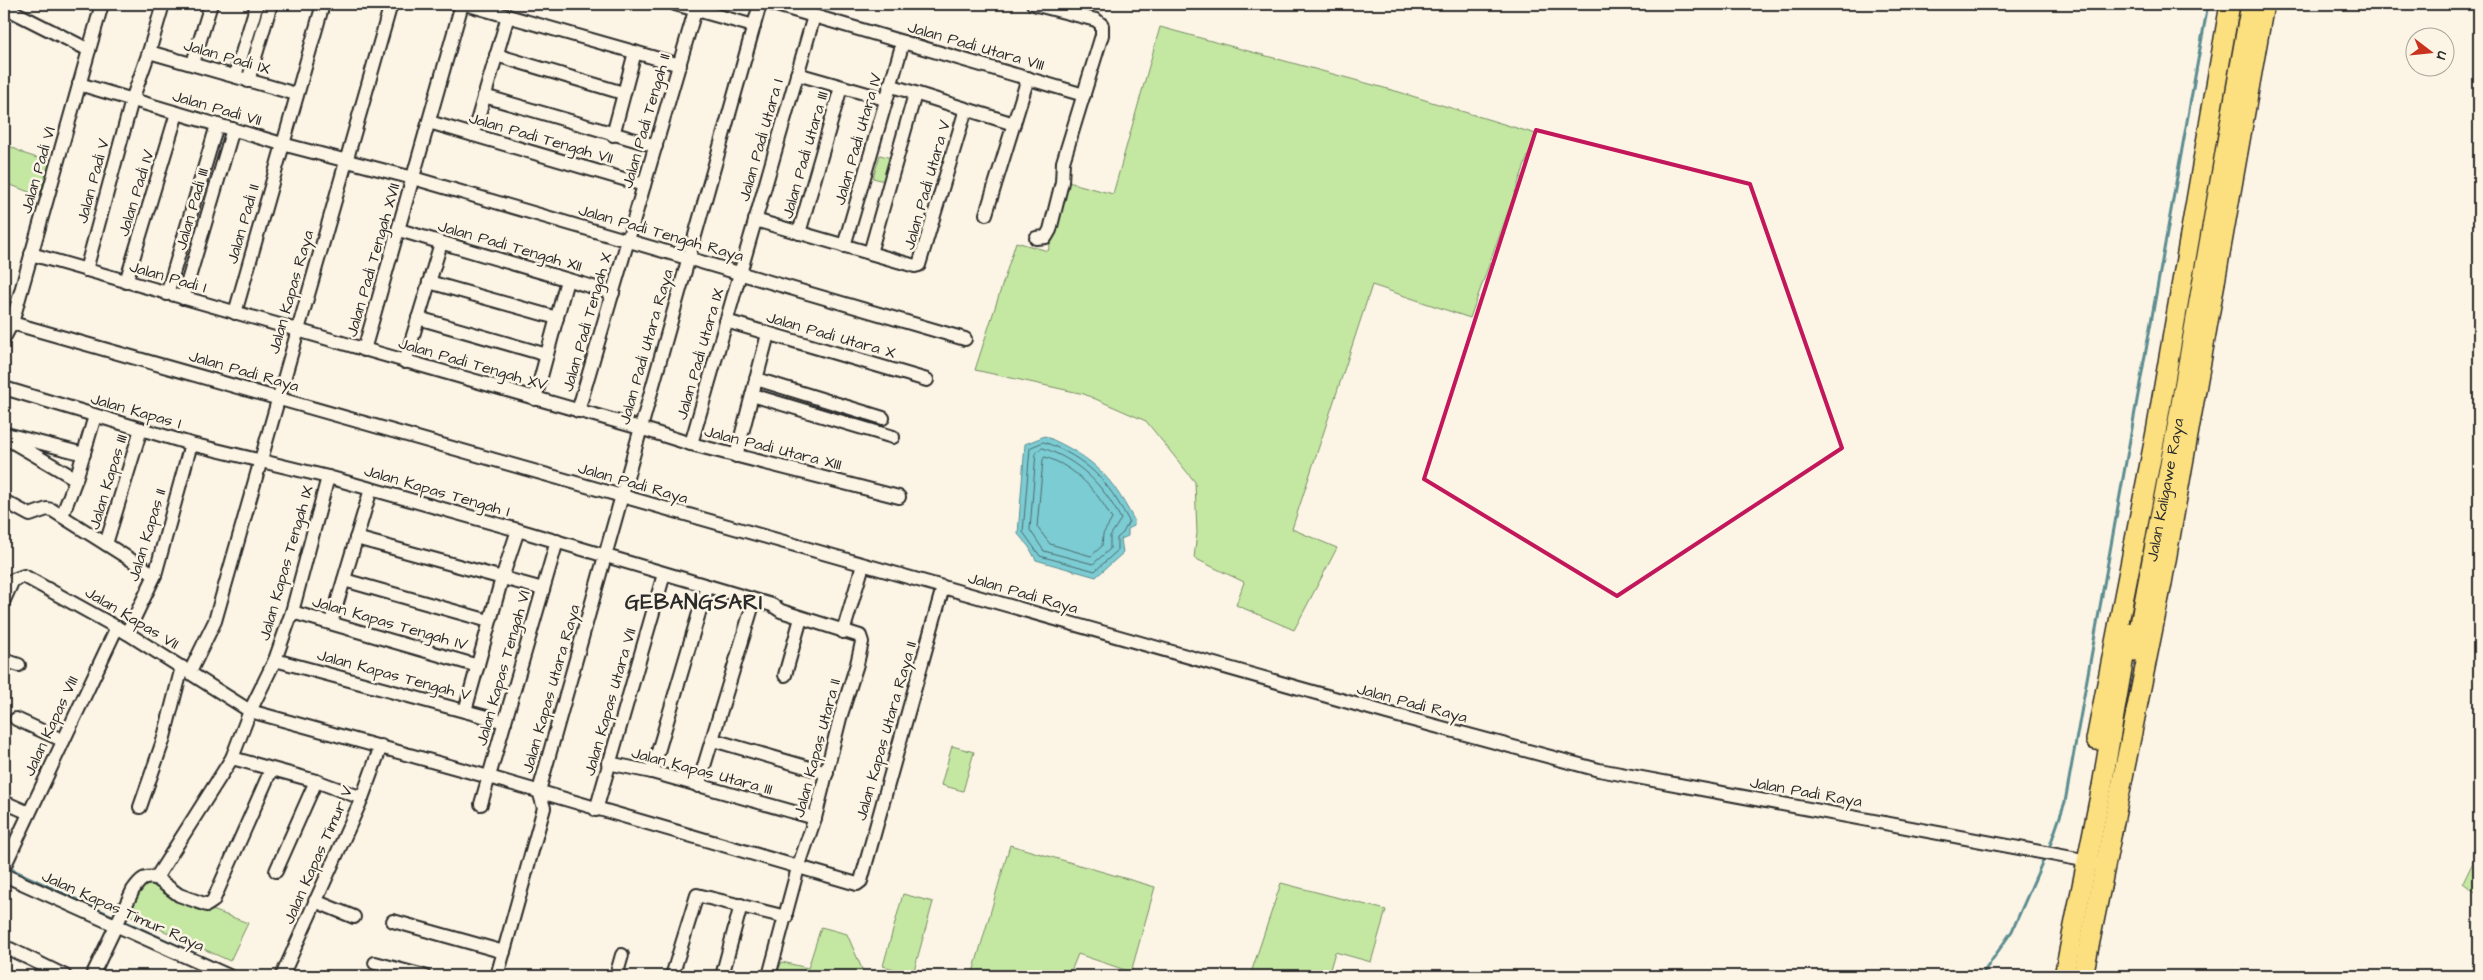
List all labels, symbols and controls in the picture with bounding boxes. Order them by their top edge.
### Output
street label: Jalan Padi Utara VIII [905,16,1047,76]
north arrow [2406,28,2456,78]
street label: Jalan Padi IX [181,34,273,80]
text: U [2431,49,2452,62]
street label: Jalan Padi Tengah II [616,51,677,191]
street label: Jalan Padi Utara IV [829,70,887,208]
street label: Jalan Padi Utara I [733,76,789,204]
street label: Jalan Padi VII [170,85,264,131]
street label: Jalan Padi Utara III [776,89,834,221]
street label: Jalan Padi Tengah VII [466,107,616,170]
street label: Jalan Padi Utara V [898,118,956,252]
street label: Jalan Padi VI [15,124,61,216]
street label: Jalan Padi V [71,136,115,226]
street label: Jalan Padi IV [112,147,160,239]
street label: Jalan Padi III [170,165,214,253]
street label: Jalan Padi Tengah XVII [341,181,406,340]
street label: Jalan Padi II [221,182,265,266]
street label: Jalan Padi Tengah Raya [576,199,746,268]
street label: Jalan Padi Tengah XII [435,215,585,278]
street label: Jalan Kapas Raya [263,228,320,357]
street label: Jalan Padi Tengah X [557,249,618,395]
street label: Jalan Padi I [127,255,209,299]
street label: Jalan Padi Utara Raya [613,267,680,427]
street label: Jalan Padi Utara IX [671,285,729,422]
street label: Jalan Padi Utara X [764,306,899,364]
street label: Jalan Padi Tengah XV [396,332,550,397]
street label: Jalan Padi Raya [186,345,302,398]
street label: Jalan Kapas I [88,388,184,434]
street label: Jalan Kaligawe Raya [2141,416,2189,563]
street label: Jalan Padi Utara XIII [702,420,844,476]
street label: Jalan Kapas III [83,432,133,532]
street label: Jalan Padi Raya [575,457,691,510]
street label: Jalan Kapas Tengah I [361,460,512,523]
street label: Jalan Kapas Tengah IX [253,483,320,643]
street label: Jalan Kapas II [122,486,172,584]
street label: Jalan Padi Raya [965,567,1081,620]
street label: Jalan Kapas VII [81,581,183,655]
street label: Jalan Kapas Tengah VI [470,588,537,749]
district label: GEBANGSARI [625,588,763,617]
street label: Jalan Kapas Tengah IV [309,590,470,657]
street label: Jalan Kapas Utara Raya [516,602,587,776]
street label: Jalan Kapas Utara VII [578,626,642,778]
street label: Jalan Kapas Utara Raya II [850,639,923,824]
street label: Jalan Kapas Tengah V [314,644,473,707]
street label: Jalan Kapas VIII [18,672,84,780]
street label: Jalan Kapas Utara II [788,676,846,820]
street label: Jalan Padi Raya [1354,678,1470,729]
street label: Jalan Kapas Utara III [629,742,775,800]
street label: Jalan Padi Raya [1748,771,1864,814]
street label: Jalan Kapas Timur V [278,782,358,928]
street label: Jalan Kapas Timur Raya [38,865,208,958]

